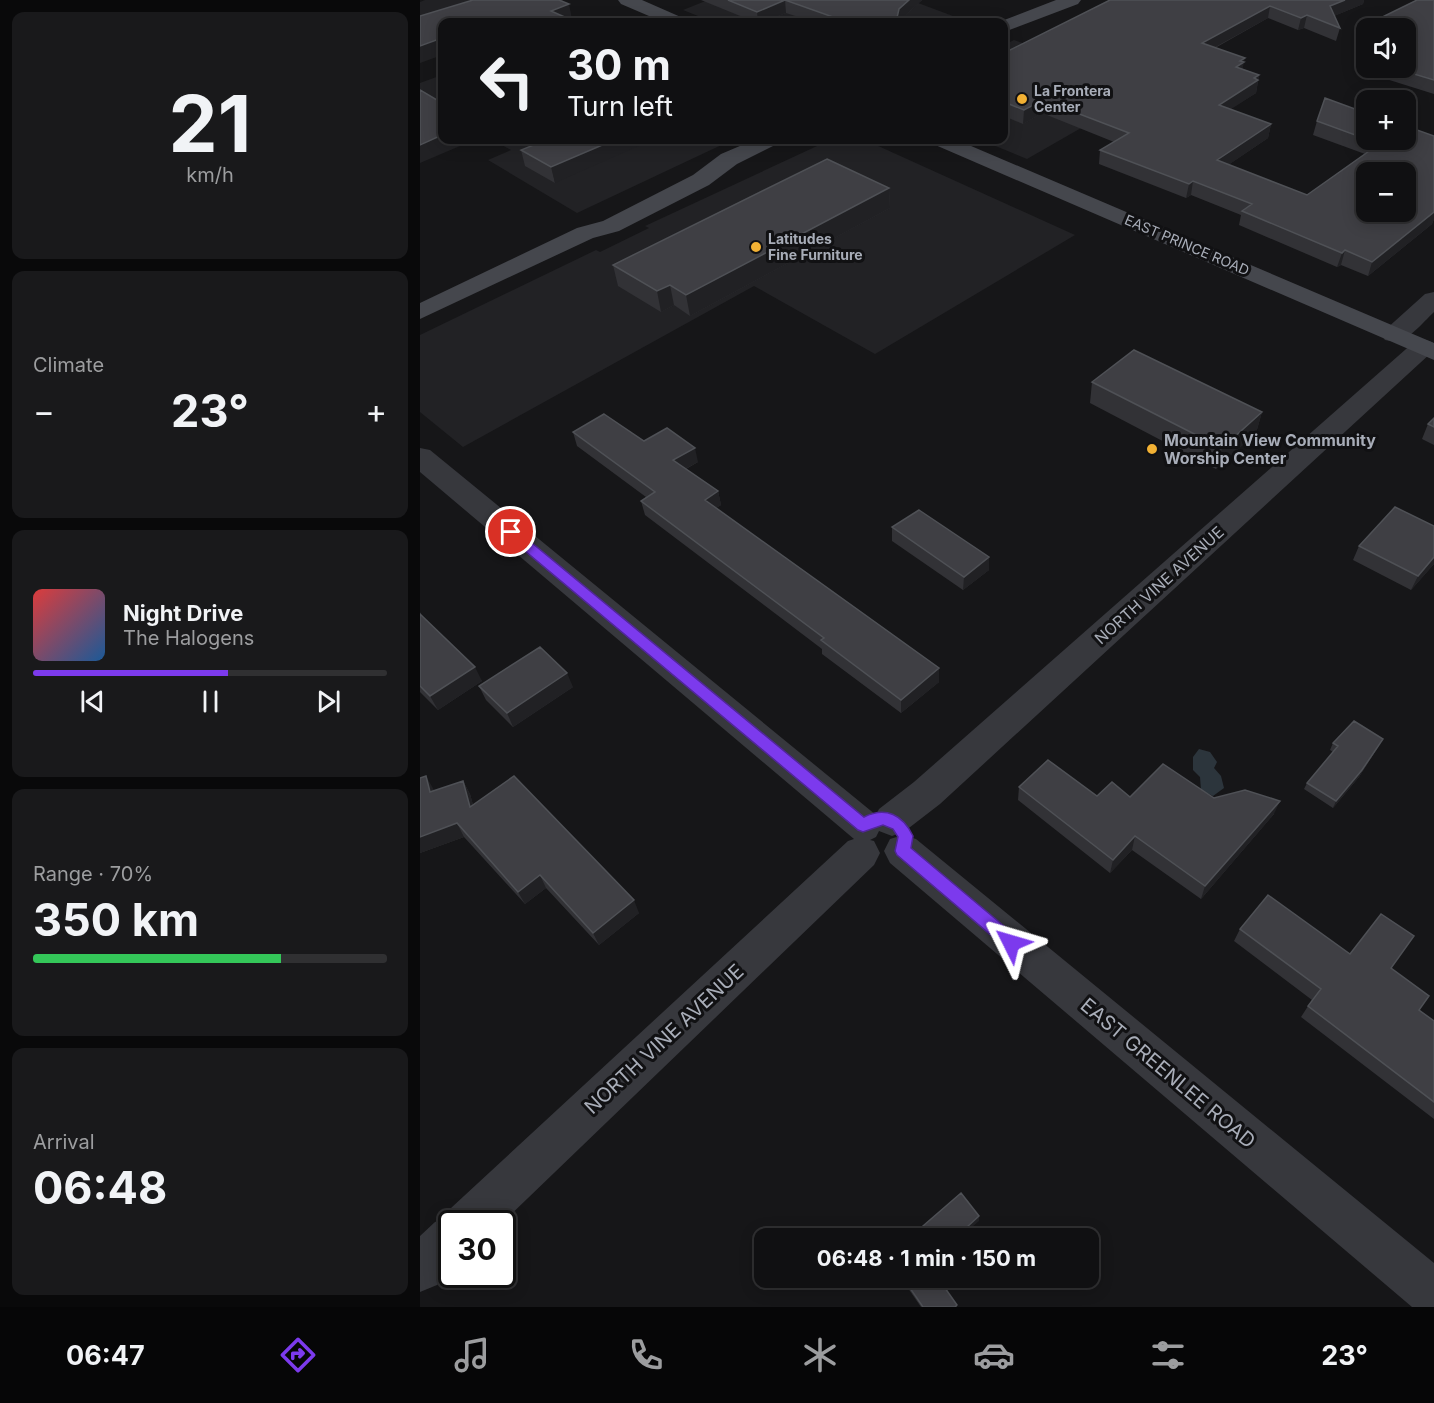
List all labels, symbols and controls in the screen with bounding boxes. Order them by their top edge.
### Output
map controls [1356,18,1416,222]
button: sound [1356,18,1416,78]
text: 30 m [567,39,671,90]
icon: left [468,42,546,120]
text: 21 [169,76,251,171]
place label: La Frontera Center [1034,82,1111,115]
text: Turn left [567,90,673,123]
button: + [1356,90,1416,150]
marker: La Frontera Center [1015,92,1029,106]
button: − [1356,162,1416,222]
text: km/h [186,163,234,187]
street label: EAST PRINCE ROAD [1122,211,1252,279]
place label: Latitudes Fine Furniture [768,230,863,263]
marker: Latitudes Fine Furniture [749,240,763,254]
text: Climate [33,353,104,377]
text: 23° [171,383,249,438]
text: − [33,391,55,431]
text: + [365,391,387,431]
place label: Mountain View Community Worship Center [1164,430,1376,468]
marker: Mountain View Community Worship Center [1145,442,1159,456]
pin [485,506,536,557]
icon: arrive [494,515,527,548]
street label: NORTH VINE AVENUE [1090,522,1228,648]
text: Night Drive [123,600,243,626]
text: The Halogens [123,626,254,650]
icon: previous [76,685,109,718]
icon: pause [194,685,227,718]
icon: next [312,685,345,718]
text: Range · 70% [33,862,153,886]
text: 350 km [33,892,199,947]
position arrow [979,911,1043,975]
street label: NORTH VINE AVENUE [579,959,749,1119]
street label: EAST GREENLEE ROAD [1076,993,1260,1153]
text: Arrival [33,1130,95,1154]
text: 06:48 [33,1160,167,1215]
speed limit sign: 30 [438,1210,516,1288]
text: 06:48 · 1 min · 150 m [817,1245,1036,1271]
icon: directions [277,1334,319,1376]
icon: music [451,1334,493,1376]
icon: phone [625,1334,667,1376]
icon: climate [799,1334,841,1376]
icon: car [973,1334,1015,1376]
icon: filters [1147,1334,1189,1376]
text: 06:47 [66,1339,145,1372]
text: 23° [1321,1339,1368,1372]

